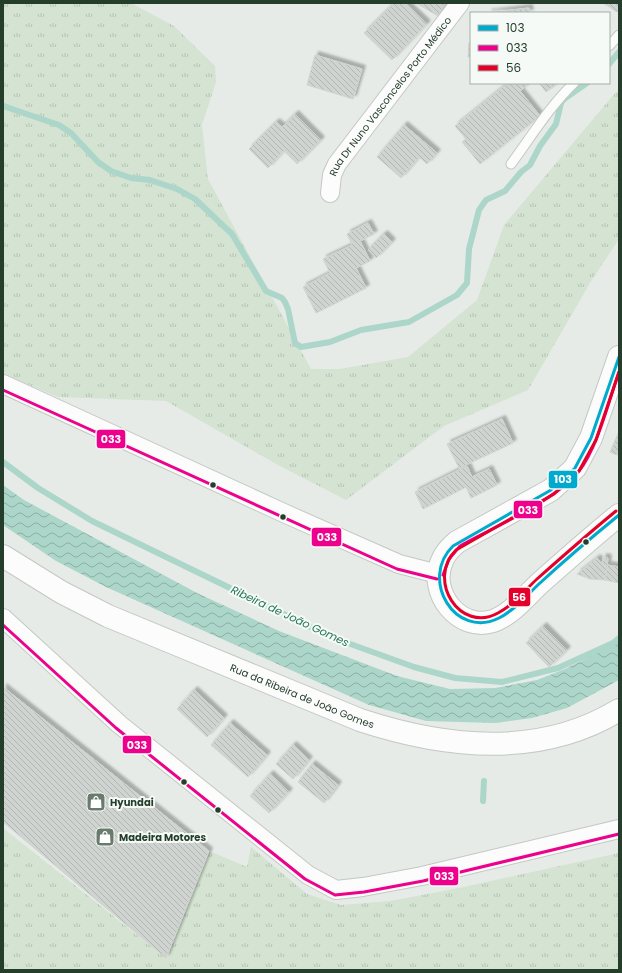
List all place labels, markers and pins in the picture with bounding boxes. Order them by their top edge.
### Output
unlabelled marker [208,480,218,490]
unlabelled marker [278,512,288,522]
unlabelled marker [581,537,591,547]
unlabelled marker [179,777,189,787]
shop icon: Hyundai [85,791,107,813]
place label: Hyundai [110,795,154,810]
unlabelled marker [213,805,223,815]
shop icon: Madeira Motores [94,826,116,848]
place label: Madeira Motores [119,830,206,845]

